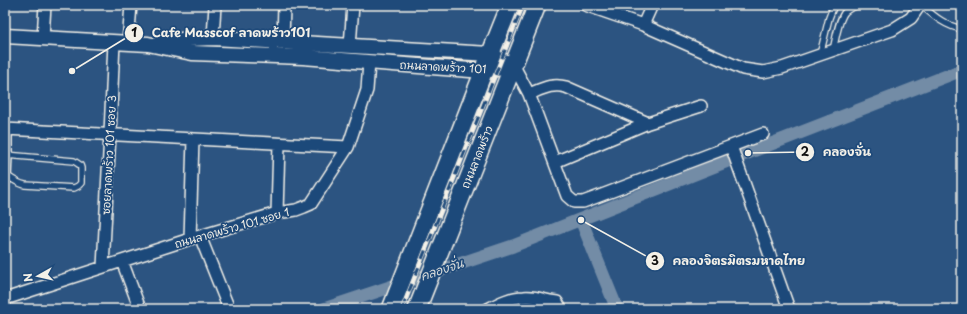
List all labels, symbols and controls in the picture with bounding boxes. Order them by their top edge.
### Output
callout: Cafe Masscof ลาดพร้าว101 [124,21,318,45]
text: 1 [131,23,137,41]
text: Cafe Masscof ลาดพร้าว101 [152,23,310,41]
street label: ถนนลาดพร้าว 101 [399,56,487,77]
street label: ซอยลาดพร้าว 101 ซอย 3 [97,95,120,215]
street label: ถนนลาดพร้าว [456,123,497,191]
callout: คลองจั่น [795,140,879,164]
text: 2 [801,142,810,160]
text: คลองจั่น [823,142,871,160]
street label: ถนนลาดพร้าว 101 ซอย 1 [172,203,291,252]
callout: คลองจิตรมิตรมหาดไทย [645,249,813,273]
text: 3 [651,251,659,269]
text: คลองจิตรมิตรมหาดไทย [673,251,805,269]
water label: คลองจั่น [418,253,466,284]
north arrow [18,256,58,296]
text: N [19,272,37,283]

